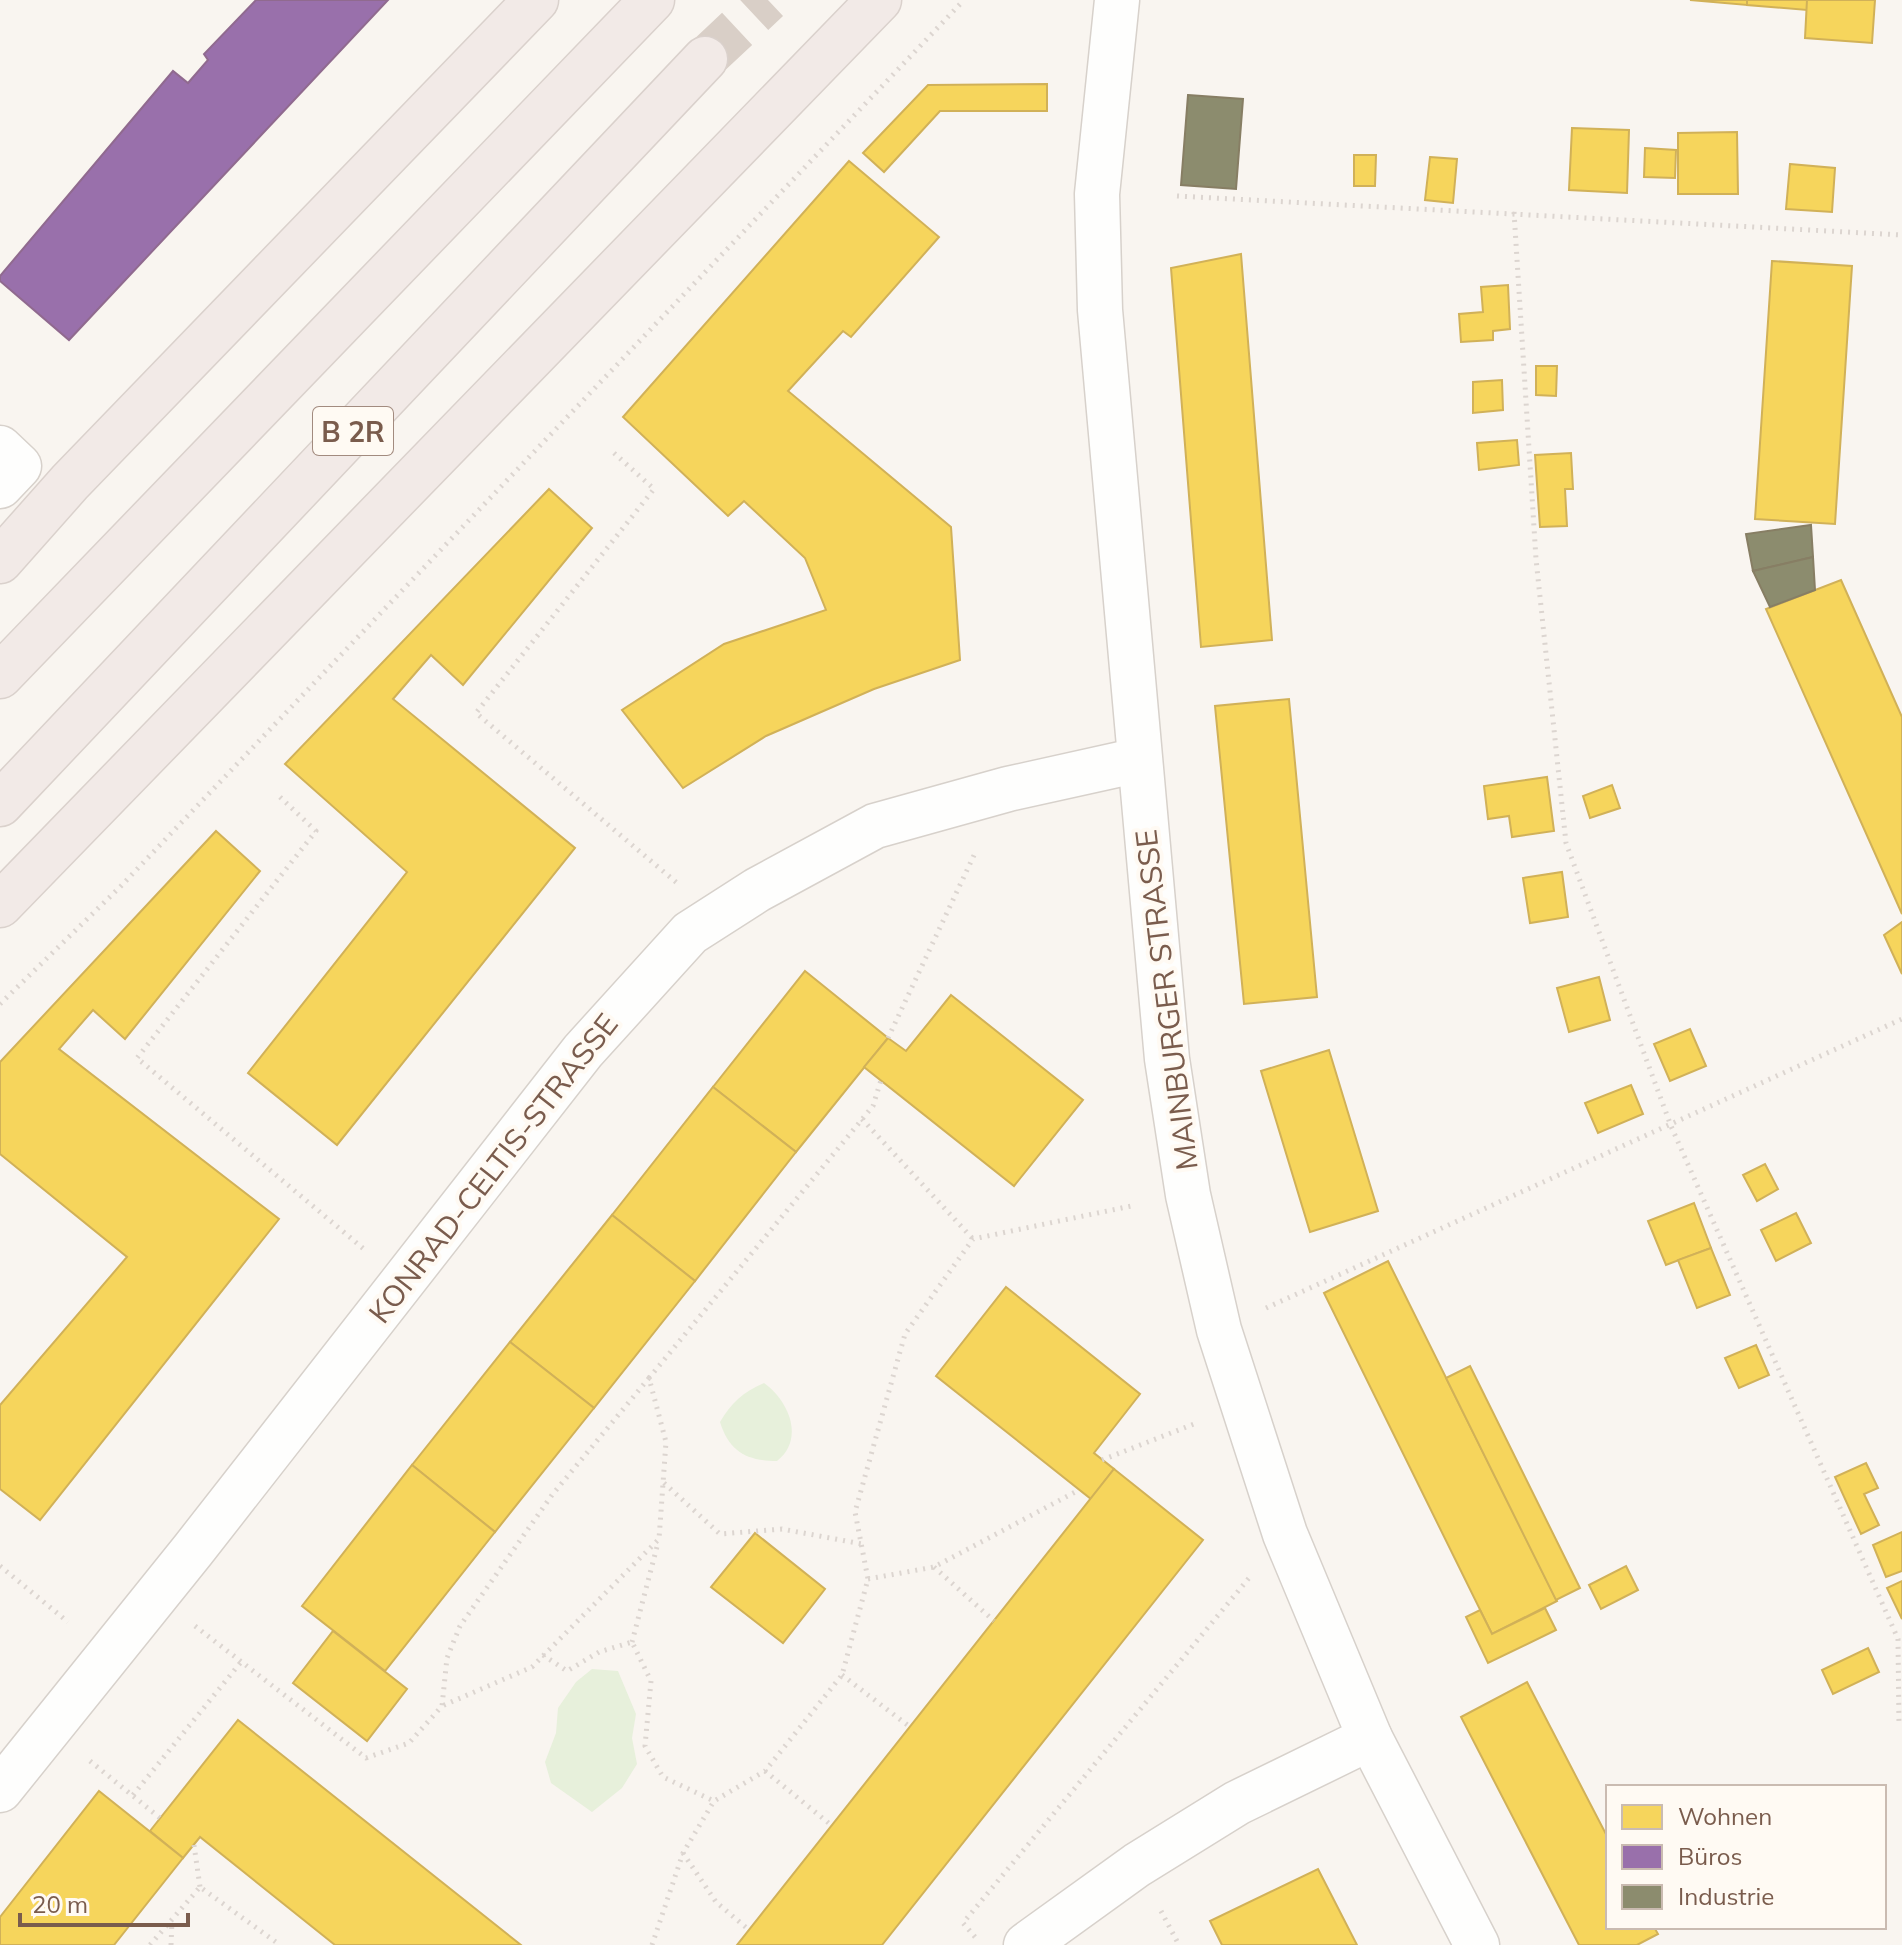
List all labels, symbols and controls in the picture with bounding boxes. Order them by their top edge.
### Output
road number: B 2R [313,407,393,455]
street label: MAINBURGER STRASSE [1126,828,1206,1172]
street label: KONRAD-CELTIS-STRASSE [360,1006,626,1330]
legend [1606,1785,1886,1929]
text: Wohnen [1678,1801,1772,1831]
text: Büros [1678,1841,1742,1871]
scale bar [20,1877,188,1927]
text: Industrie [1678,1881,1774,1911]
text: 20 m [32,1889,88,1919]

